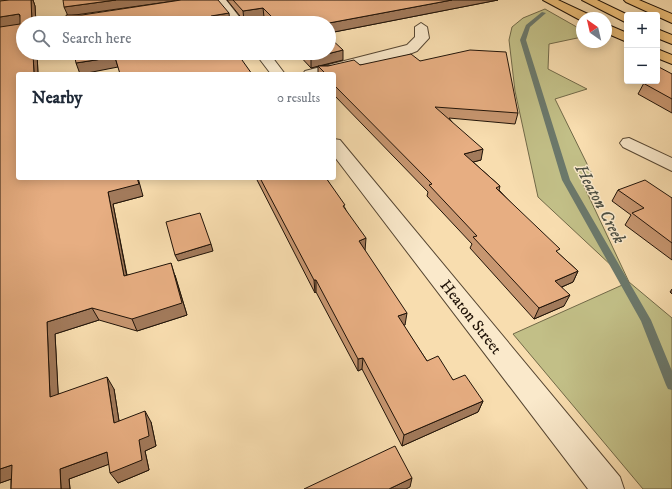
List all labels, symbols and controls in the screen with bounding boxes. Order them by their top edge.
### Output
north arrow [576,12,612,48]
map controls [624,12,660,84]
button: + [624,12,660,48]
search box [16,16,336,60]
icon: search [30,27,52,49]
text: Search here [62,29,131,48]
button: − [624,48,660,84]
text: Nearby [32,87,82,109]
text: 0 results [277,90,320,106]
water label: Heaton Creek [569,159,631,248]
street label: Heaton Street [436,276,506,358]

